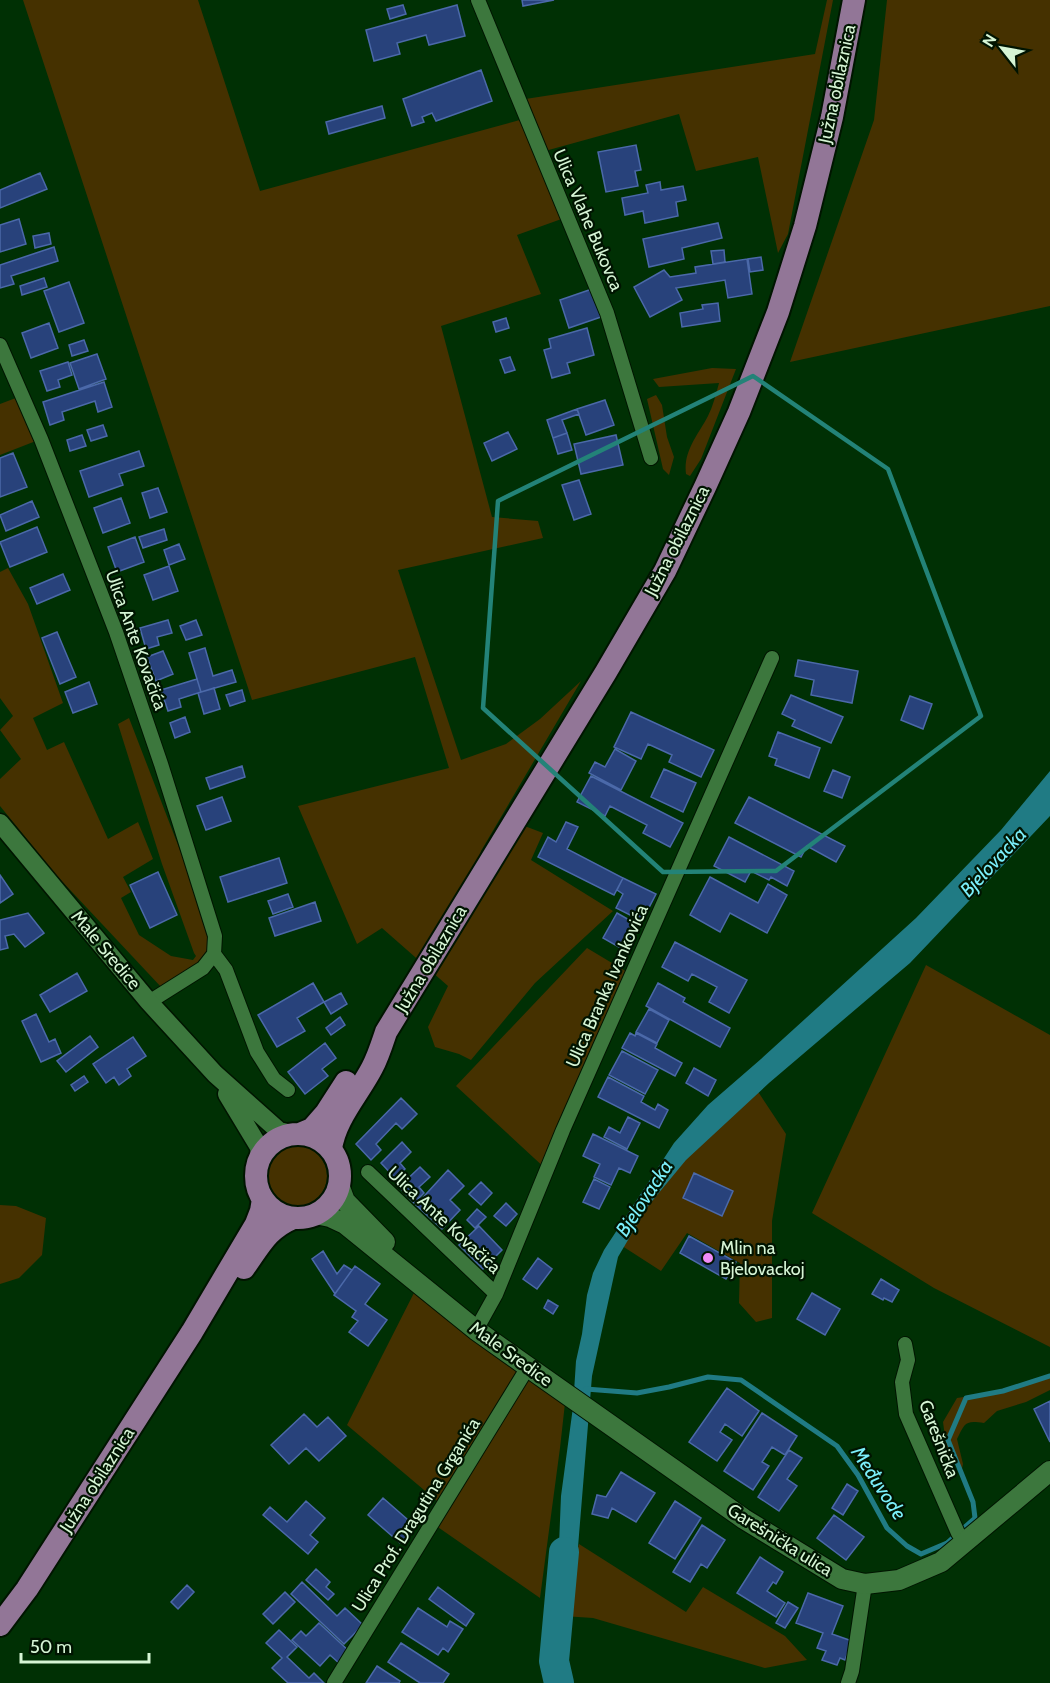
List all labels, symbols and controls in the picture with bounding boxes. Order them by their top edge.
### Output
north arrow [972,18,1032,78]
street label: Južna obilaznica [813,22,860,146]
text: N [979,31,1001,50]
street label: Ulica Vlahe Bukovca [548,146,628,294]
street label: Južna obilaznica [639,482,714,601]
street label: Ulica Ante Kovačića [100,567,172,713]
water label: Bjelovacka [955,822,1031,902]
street label: Južna obilaznica [390,901,472,1017]
street label: Ulica Branka Ivankovića [561,901,653,1071]
street label: Male Sredice [66,906,146,994]
water label: Bjelovacka [610,1155,678,1241]
street label: Ulica Ante Kovačića [383,1162,506,1279]
place label: Mlin na Bjelovackoj [720,1237,805,1280]
marker: Mlin na Bjelovackoj [701,1251,715,1265]
street label: Male Sredice [465,1317,557,1391]
street label: Garešnička [914,1397,964,1481]
street label: Ulica Prof. Dragutina Grganića [347,1414,485,1616]
street label: Južna obilaznica [54,1423,139,1537]
water label: Međuvode [846,1441,912,1524]
street label: Garešnička ulica [723,1499,837,1581]
scale bar [21,1626,148,1664]
text: 50 m [30,1636,72,1658]

